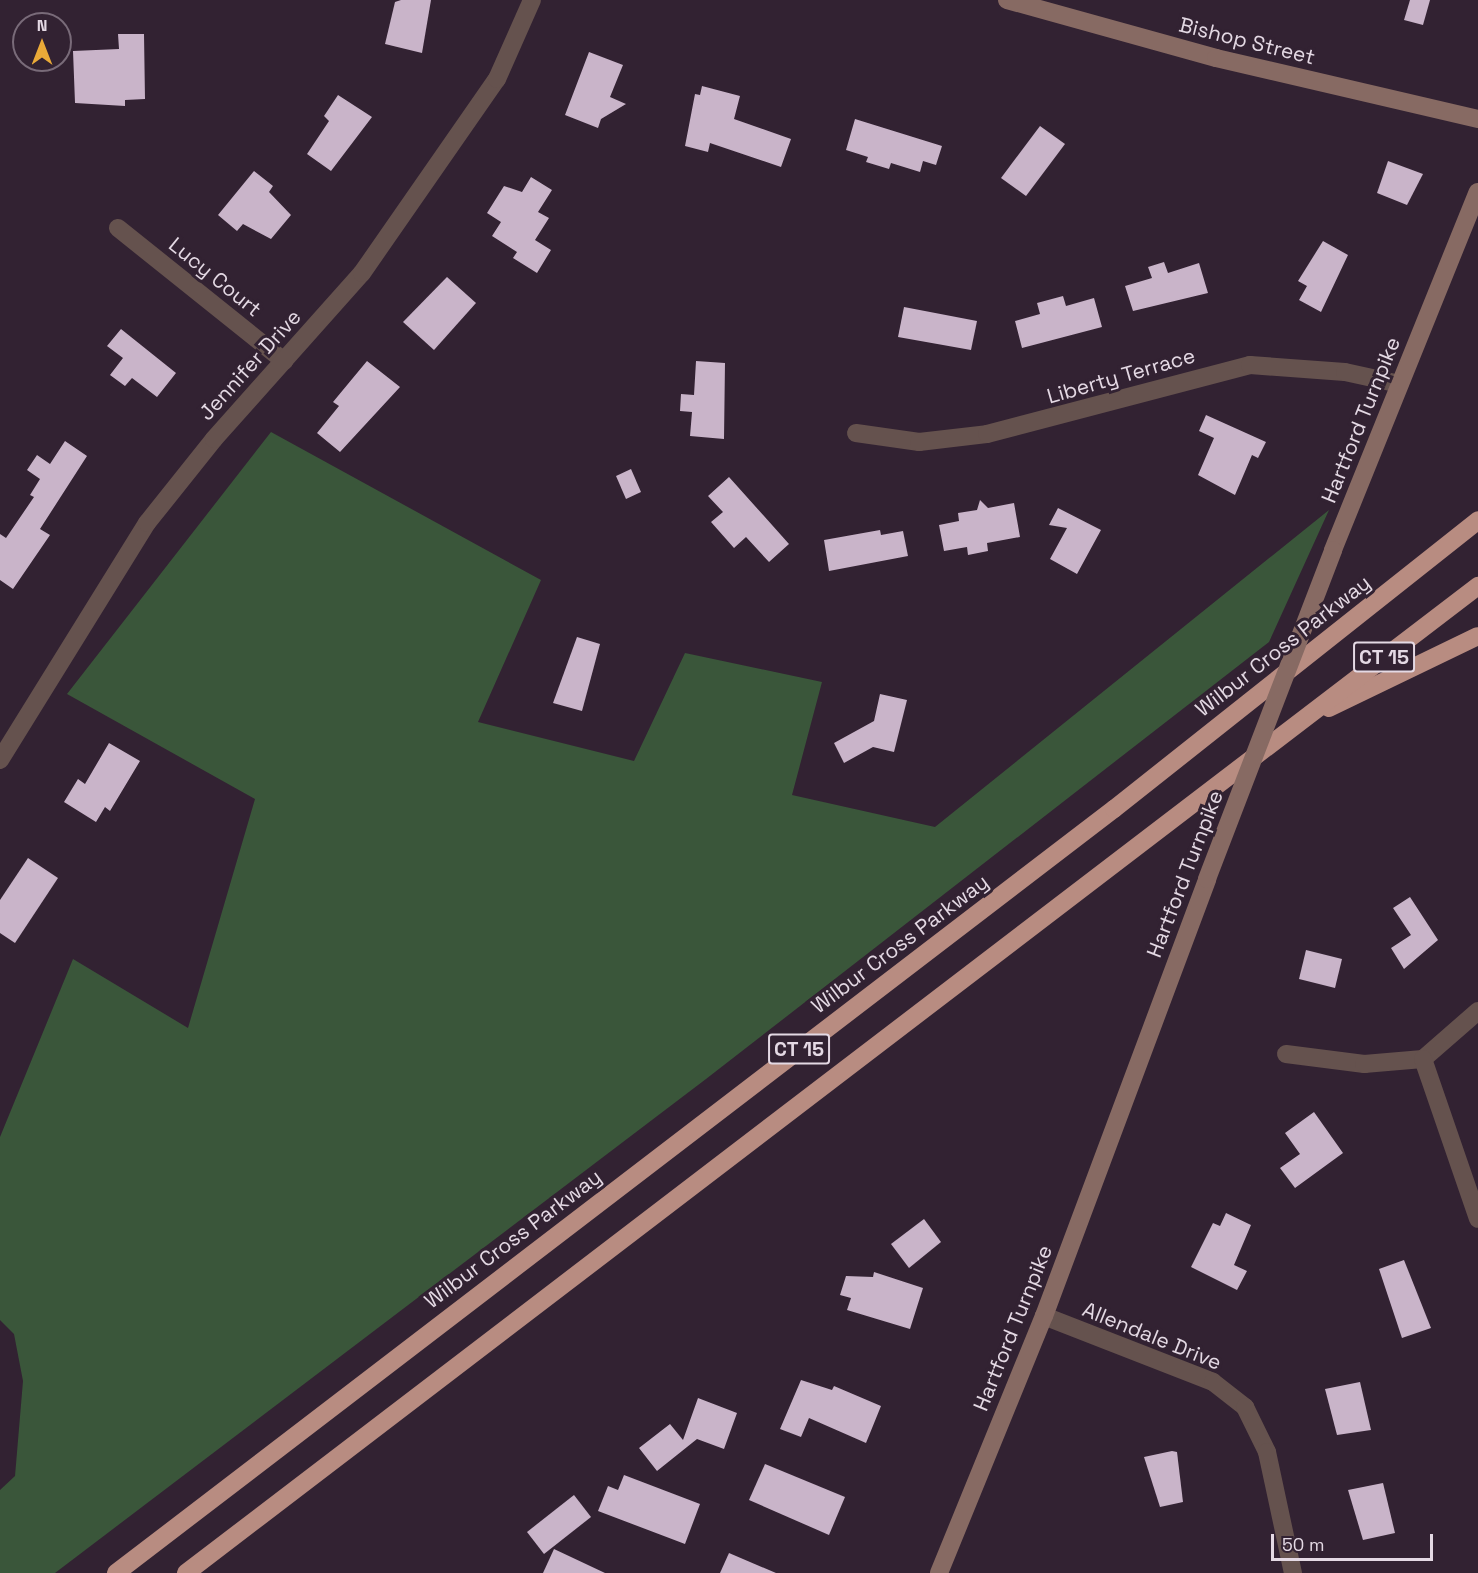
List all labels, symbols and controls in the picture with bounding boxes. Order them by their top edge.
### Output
north arrow [12,12,72,72]
street label: Bishop Street [1176,12,1318,70]
text: N [37,15,47,36]
street label: Lucy Court [164,232,266,322]
street label: Jennifer Drive [194,305,306,425]
street label: Hartford Turnpike [1316,333,1406,507]
street label: Liberty Terrace [1044,343,1198,409]
street label: Wilbur Cross Parkway [1191,570,1375,722]
road number: CT 15 [1352,640,1416,674]
street label: Hartford Turnpike [1141,787,1229,961]
street label: Wilbur Cross Parkway [807,869,993,1019]
road number: CT 15 [768,1032,830,1066]
street label: Wilbur Cross Parkway [420,1164,606,1314]
street label: Hartford Turnpike [968,1241,1058,1415]
street label: Allendale Drive [1079,1297,1225,1375]
scale bar [1274,1522,1436,1560]
text: 50 m [1282,1533,1324,1556]

